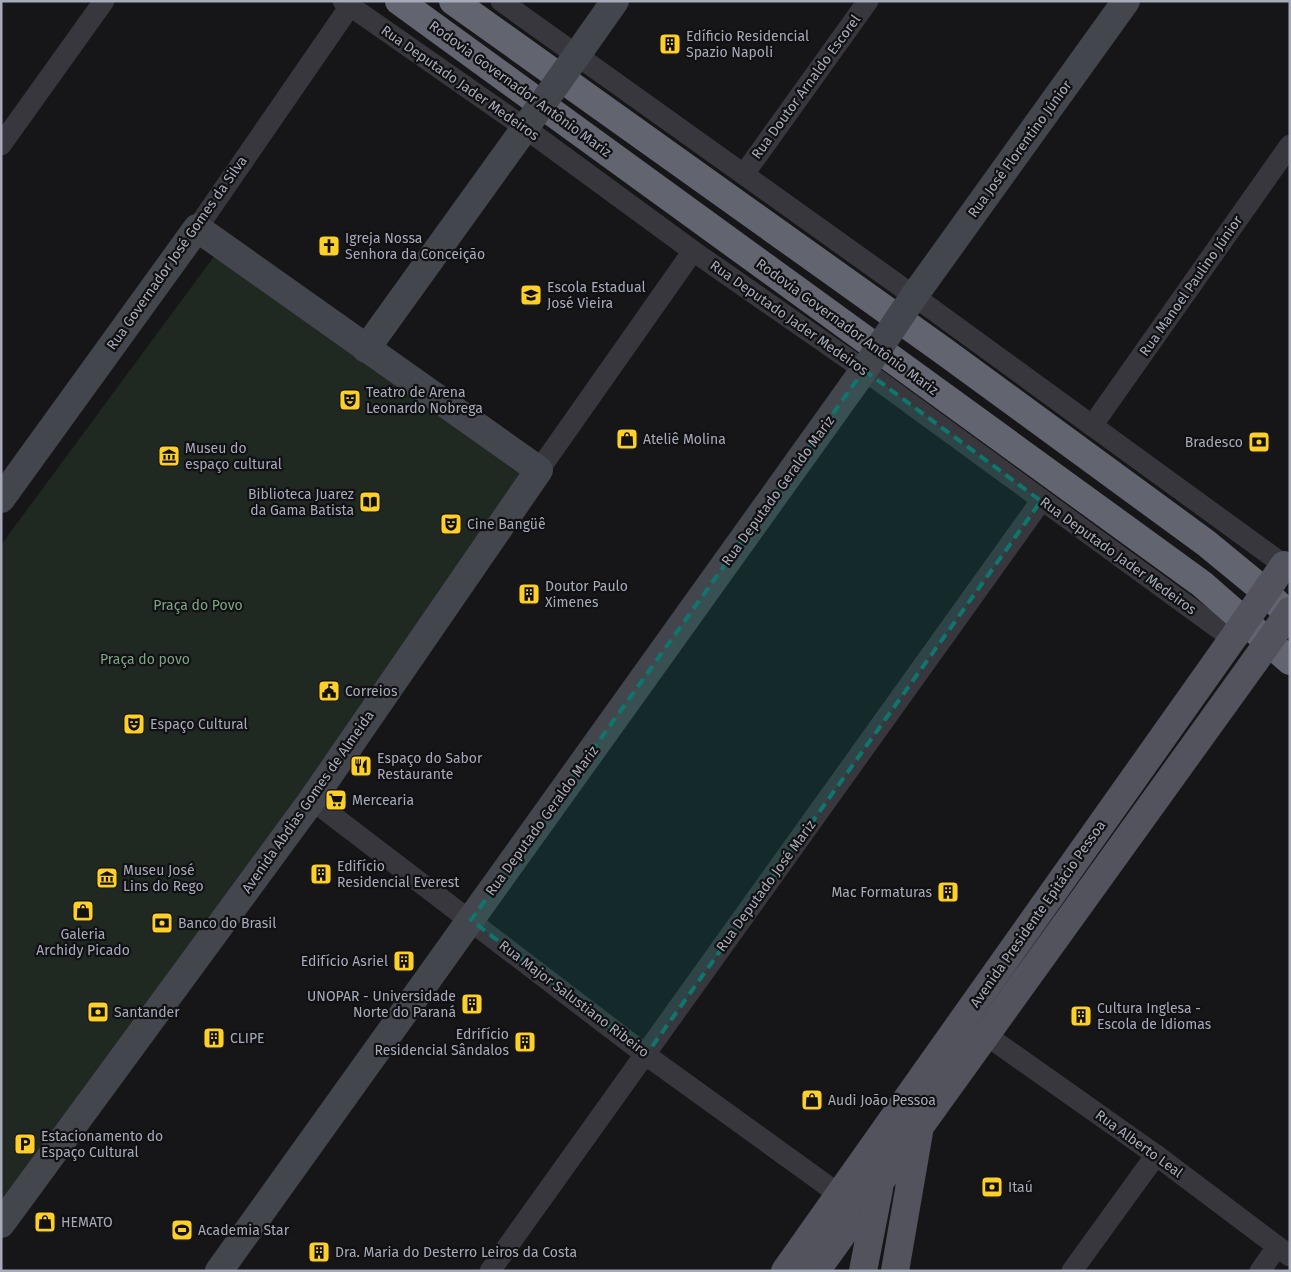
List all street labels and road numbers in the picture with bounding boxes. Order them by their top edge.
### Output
street label: Rua Doutor Arnaldo Escorel [748,12,864,162]
street label: Rodovia Governador Antônio Mariz [426,17,614,161]
street label: Rua Deputado Jader Medeiros [378,22,543,144]
street label: Rua José Florentino Júnior [965,77,1076,221]
street label: Rua Governador José Gomes da Silva [103,153,251,353]
street label: Rua Manoel Paulino Júnior [1136,212,1246,360]
street label: Rodovia Governador Antônio Mariz [753,255,941,399]
street label: Rua Deputado Jader Medeiros [707,257,872,379]
street label: Rua Deputado Geraldo Mariz [718,413,838,569]
street label: Rua Deputado Jader Medeiros [1037,494,1200,619]
street label: Avenida Abdias Gomes de Almeida [238,707,378,897]
street label: Rua Deputado Geraldo Mariz [482,743,602,899]
street label: Rua Deputado José Mariz [713,817,819,955]
street label: Avenida Presidente Epitácio Pessoa [967,817,1109,1011]
street label: Rua Major Salustiano Ribeiro [496,937,652,1061]
street label: Rua Alberto Leal [1092,1107,1186,1181]

